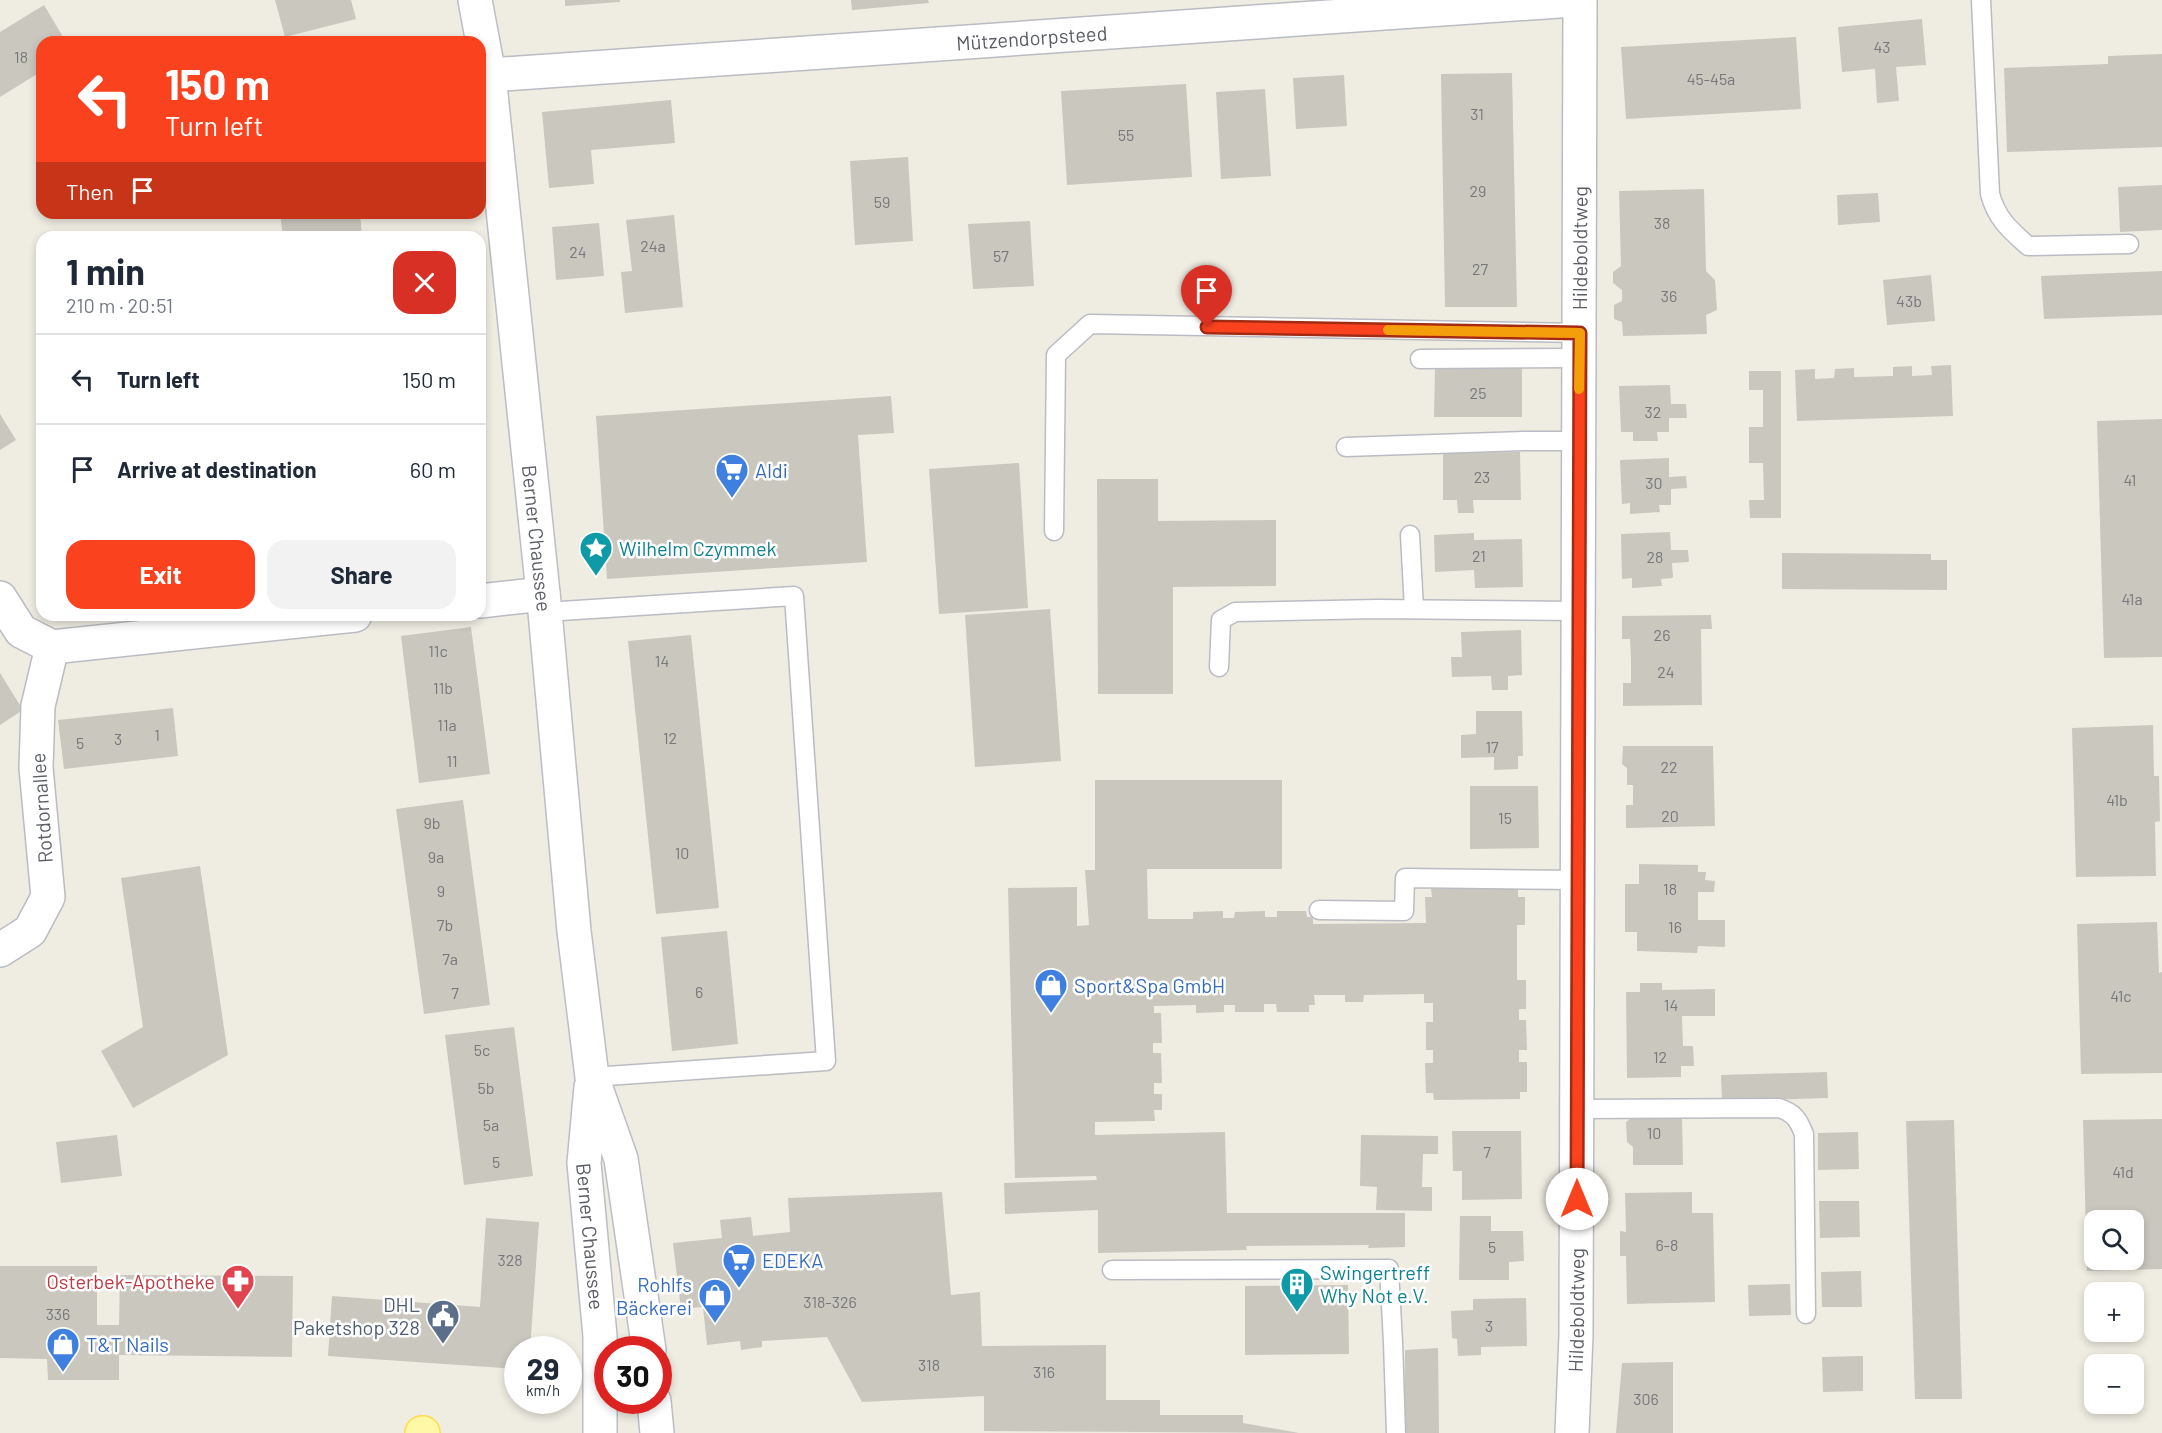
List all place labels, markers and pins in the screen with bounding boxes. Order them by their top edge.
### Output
pin [1181,265,1232,327]
supermarket icon: Aldi [714,452,750,499]
place label: Aldi [755,458,788,482]
place icon: Wilhelm Czymmek [578,530,614,577]
place label: Wilhelm Czymmek [619,536,777,560]
shop icon: Sport&Spa GmbH [1033,967,1069,1014]
place label: Sport&Spa GmbH [1074,973,1225,997]
supermarket icon: EDEKA [721,1242,757,1289]
place label: EDEKA [762,1248,823,1272]
place label: Swingertreff Why Not e.V. [1320,1260,1430,1307]
pharmacy icon: Osterbek-Apotheke [220,1263,256,1310]
building icon: Swingertreff Why Not e.V. [1279,1266,1315,1313]
place label: Osterbek-Apotheke [46,1269,215,1293]
place label: Rohlfs Bäckerei [616,1272,692,1319]
shop icon: Rohlfs Bäckerei [697,1277,733,1324]
place label: DHL Paketshop 328 [293,1292,420,1339]
public building icon: DHL Paketshop 328 [425,1298,461,1345]
shop icon: T&T Nails [45,1326,81,1373]
place label: T&T Nails [86,1332,169,1356]

